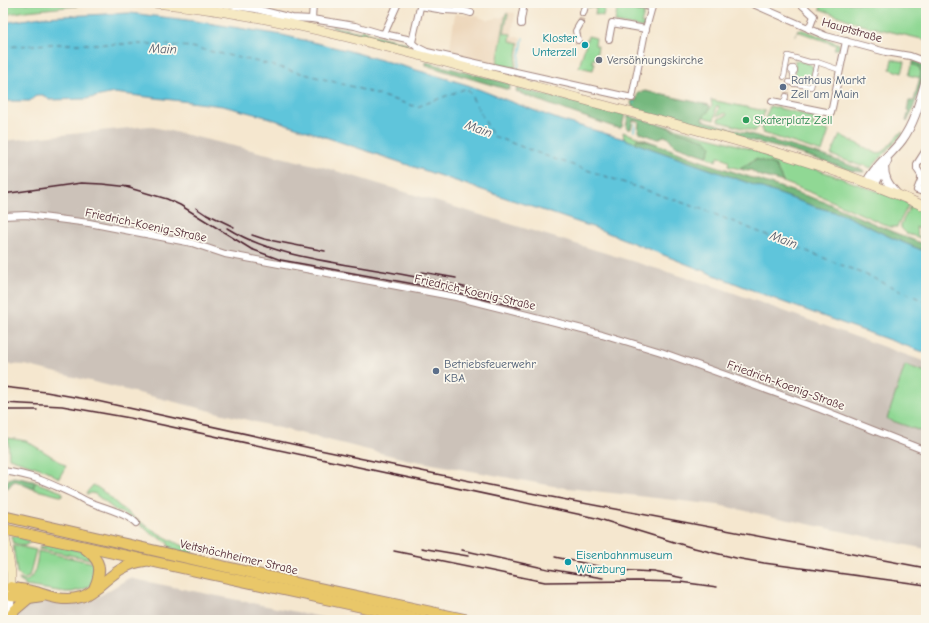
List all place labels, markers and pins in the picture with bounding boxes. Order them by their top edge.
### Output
place label: Kloster Unterzell [532,31,577,59]
marker: Kloster Unterzell [580,40,590,50]
place label: Versöhnungskirche [607,53,703,67]
marker: Versöhnungskirche [594,55,604,65]
place label: Rathaus Markt Zell am Main [791,73,866,101]
marker: Rathaus Markt Zell am Main [778,82,788,92]
place label: Skaterplatz Zell [754,113,832,127]
marker: Skaterplatz Zell [741,115,751,125]
place label: Betriebsfeuerwehr KBA [444,357,536,385]
marker: Betriebsfeuerwehr KBA [431,366,441,376]
place label: Eisenbahnmuseum Würzburg [576,548,672,576]
marker: Eisenbahnmuseum Würzburg [563,557,573,567]

